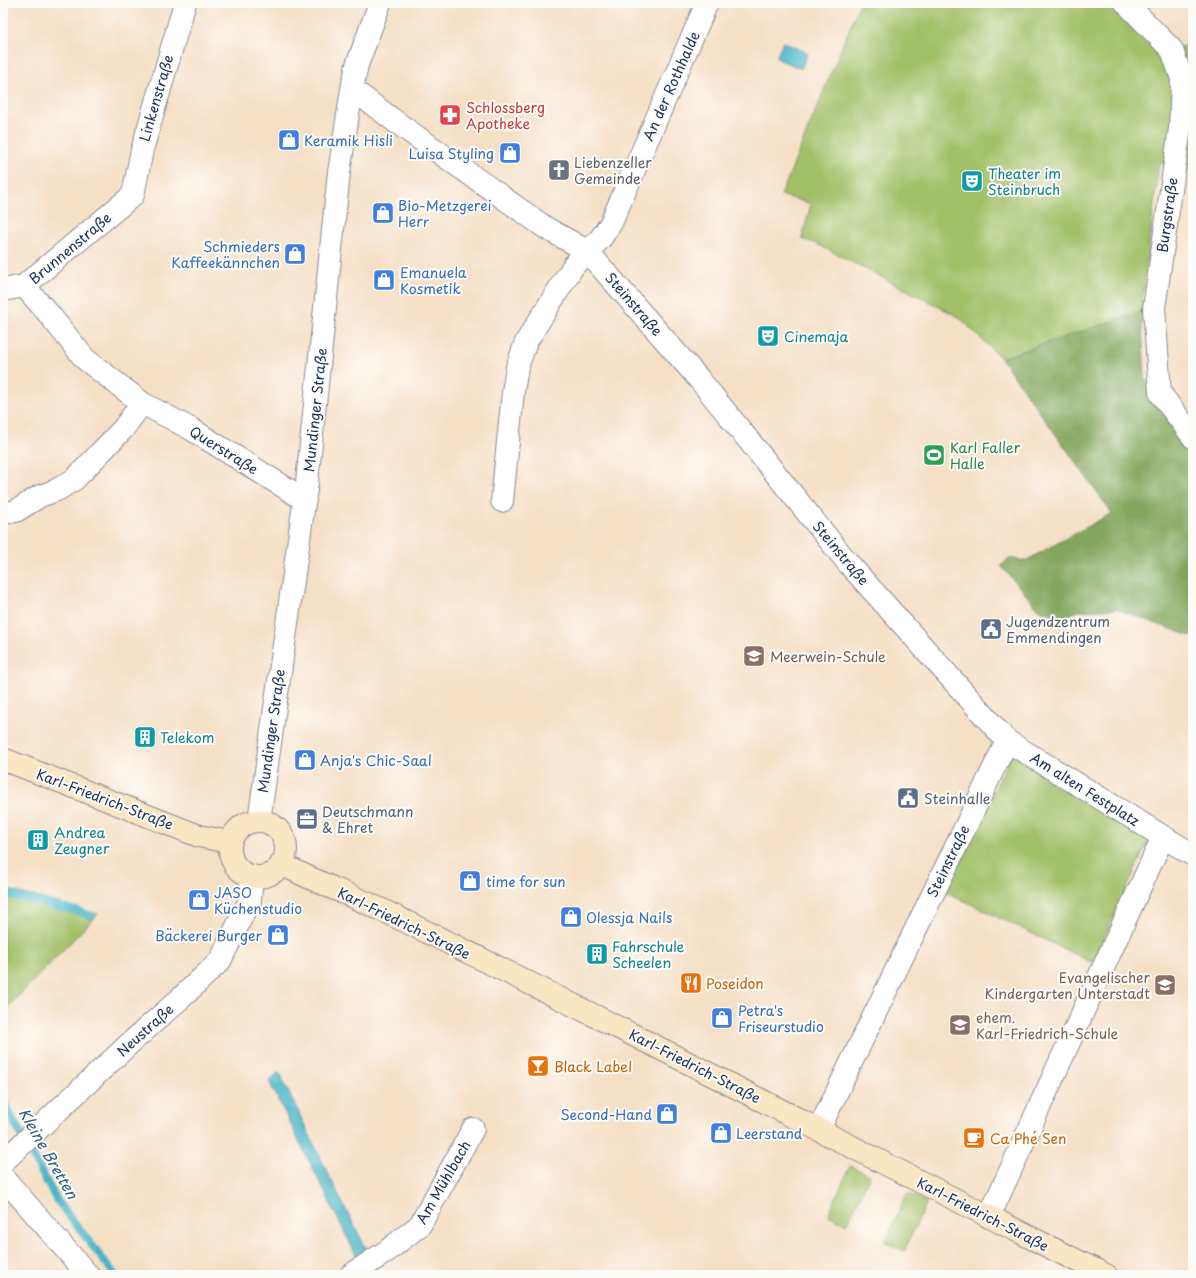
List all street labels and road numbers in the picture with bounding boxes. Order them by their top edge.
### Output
street label: An der Rothhalde [637,27,705,144]
street label: Linkenstraße [134,52,178,144]
street label: Burgstraße [1151,176,1183,254]
street label: Brunnenstraße [24,207,116,289]
street label: Steinstraße [600,268,668,340]
street label: Mundinger Straße [298,347,332,473]
street label: Querstraße [186,421,262,479]
street label: Steinstraße [808,516,874,590]
street label: Mundinger Straße [252,668,290,794]
street label: Am alten Festplatz [1026,747,1144,831]
street label: Karl-Friedrich-Straße [34,763,176,835]
street label: Steinstraße [921,821,975,901]
street label: Karl-Friedrich-Straße [334,882,474,964]
street label: Neustraße [112,999,178,1061]
street label: Karl-Friedrich-Straße [626,1024,764,1108]
street label: Am Mühlbach [411,1136,475,1228]
street label: Karl-Friedrich-Straße [914,1172,1052,1256]

